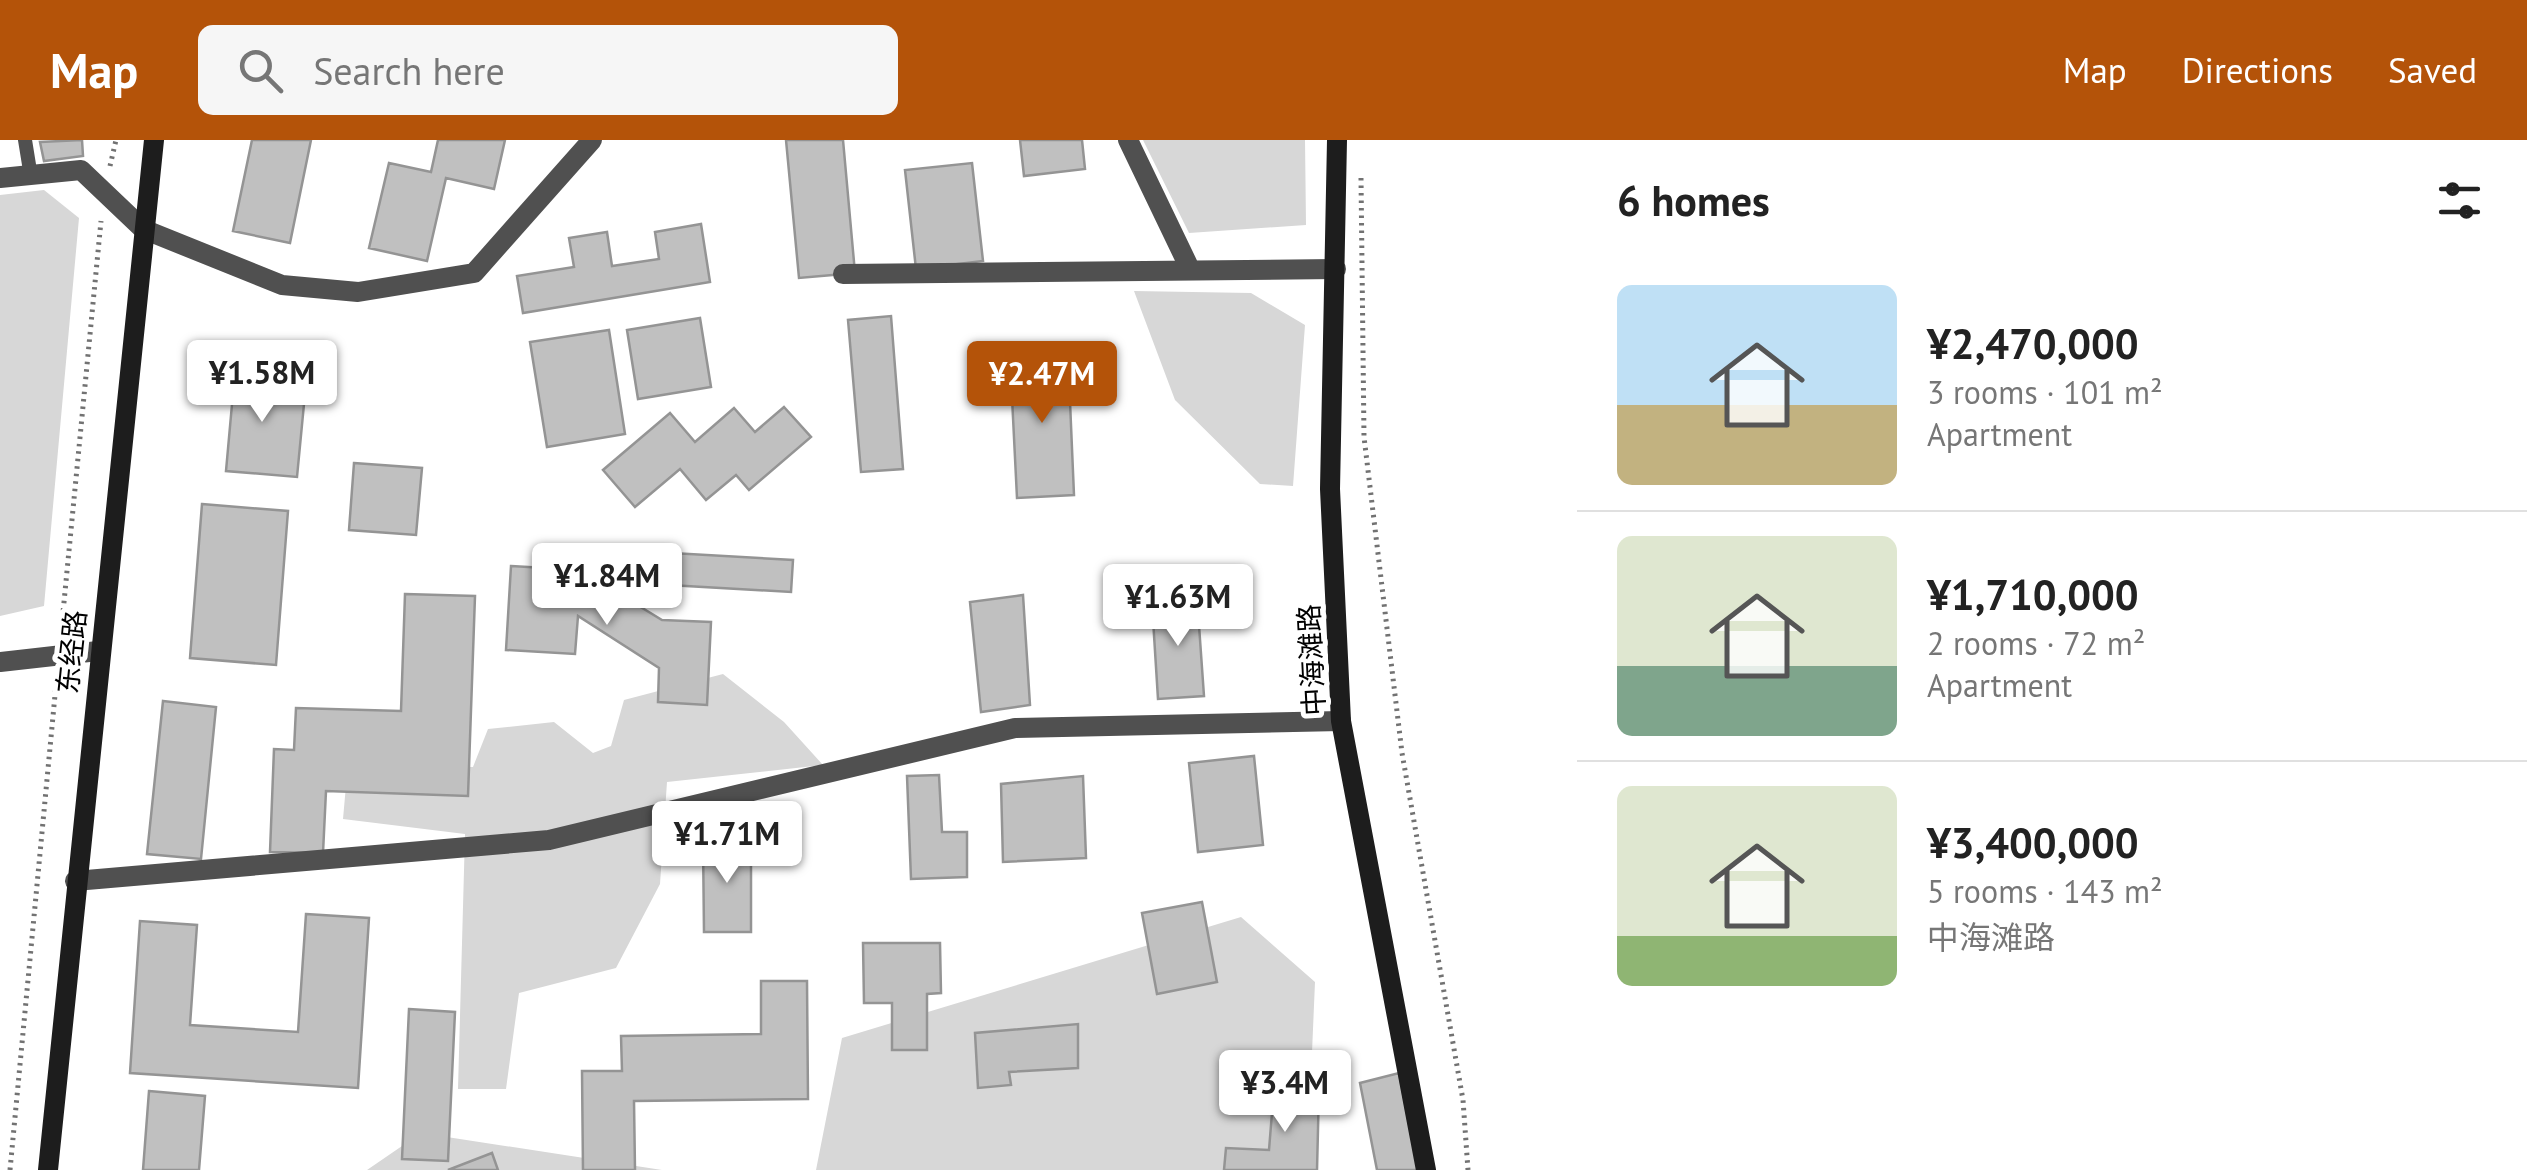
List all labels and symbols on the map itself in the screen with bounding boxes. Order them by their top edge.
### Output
pin: ¥1.58M [181,340,343,425]
pin: ¥2.47M [961,341,1123,426]
pin: ¥1.84M [526,543,688,628]
pin: ¥1.63M [1097,564,1259,649]
street label: 中海滩路 [1290,603,1332,717]
street label: 东经路 [48,608,94,696]
pin: ¥1.71M [646,801,808,886]
pin: ¥3.4M [1215,1050,1355,1135]

